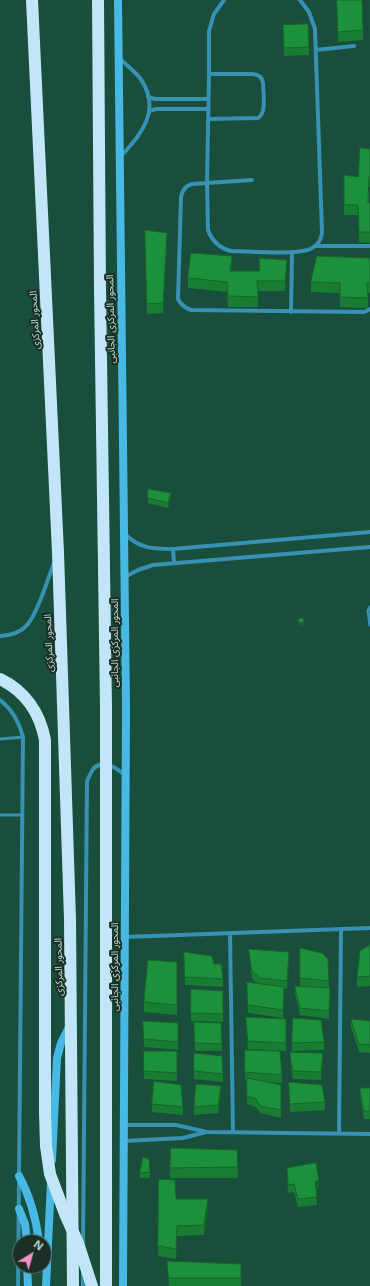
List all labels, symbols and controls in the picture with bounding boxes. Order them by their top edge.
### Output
street label: المحور المركزى الجانبى [104,274,118,364]
street label: المحور المركزى [27,291,43,349]
street label: المحور المركزى الجانبى [109,599,121,687]
street label: المحور المركزى [42,614,56,672]
street label: المحور المركزى الجانبى [109,923,121,1011]
street label: المحور المركزى [52,938,66,996]
north arrow [12,1234,52,1274]
text: N [31,1237,46,1253]

